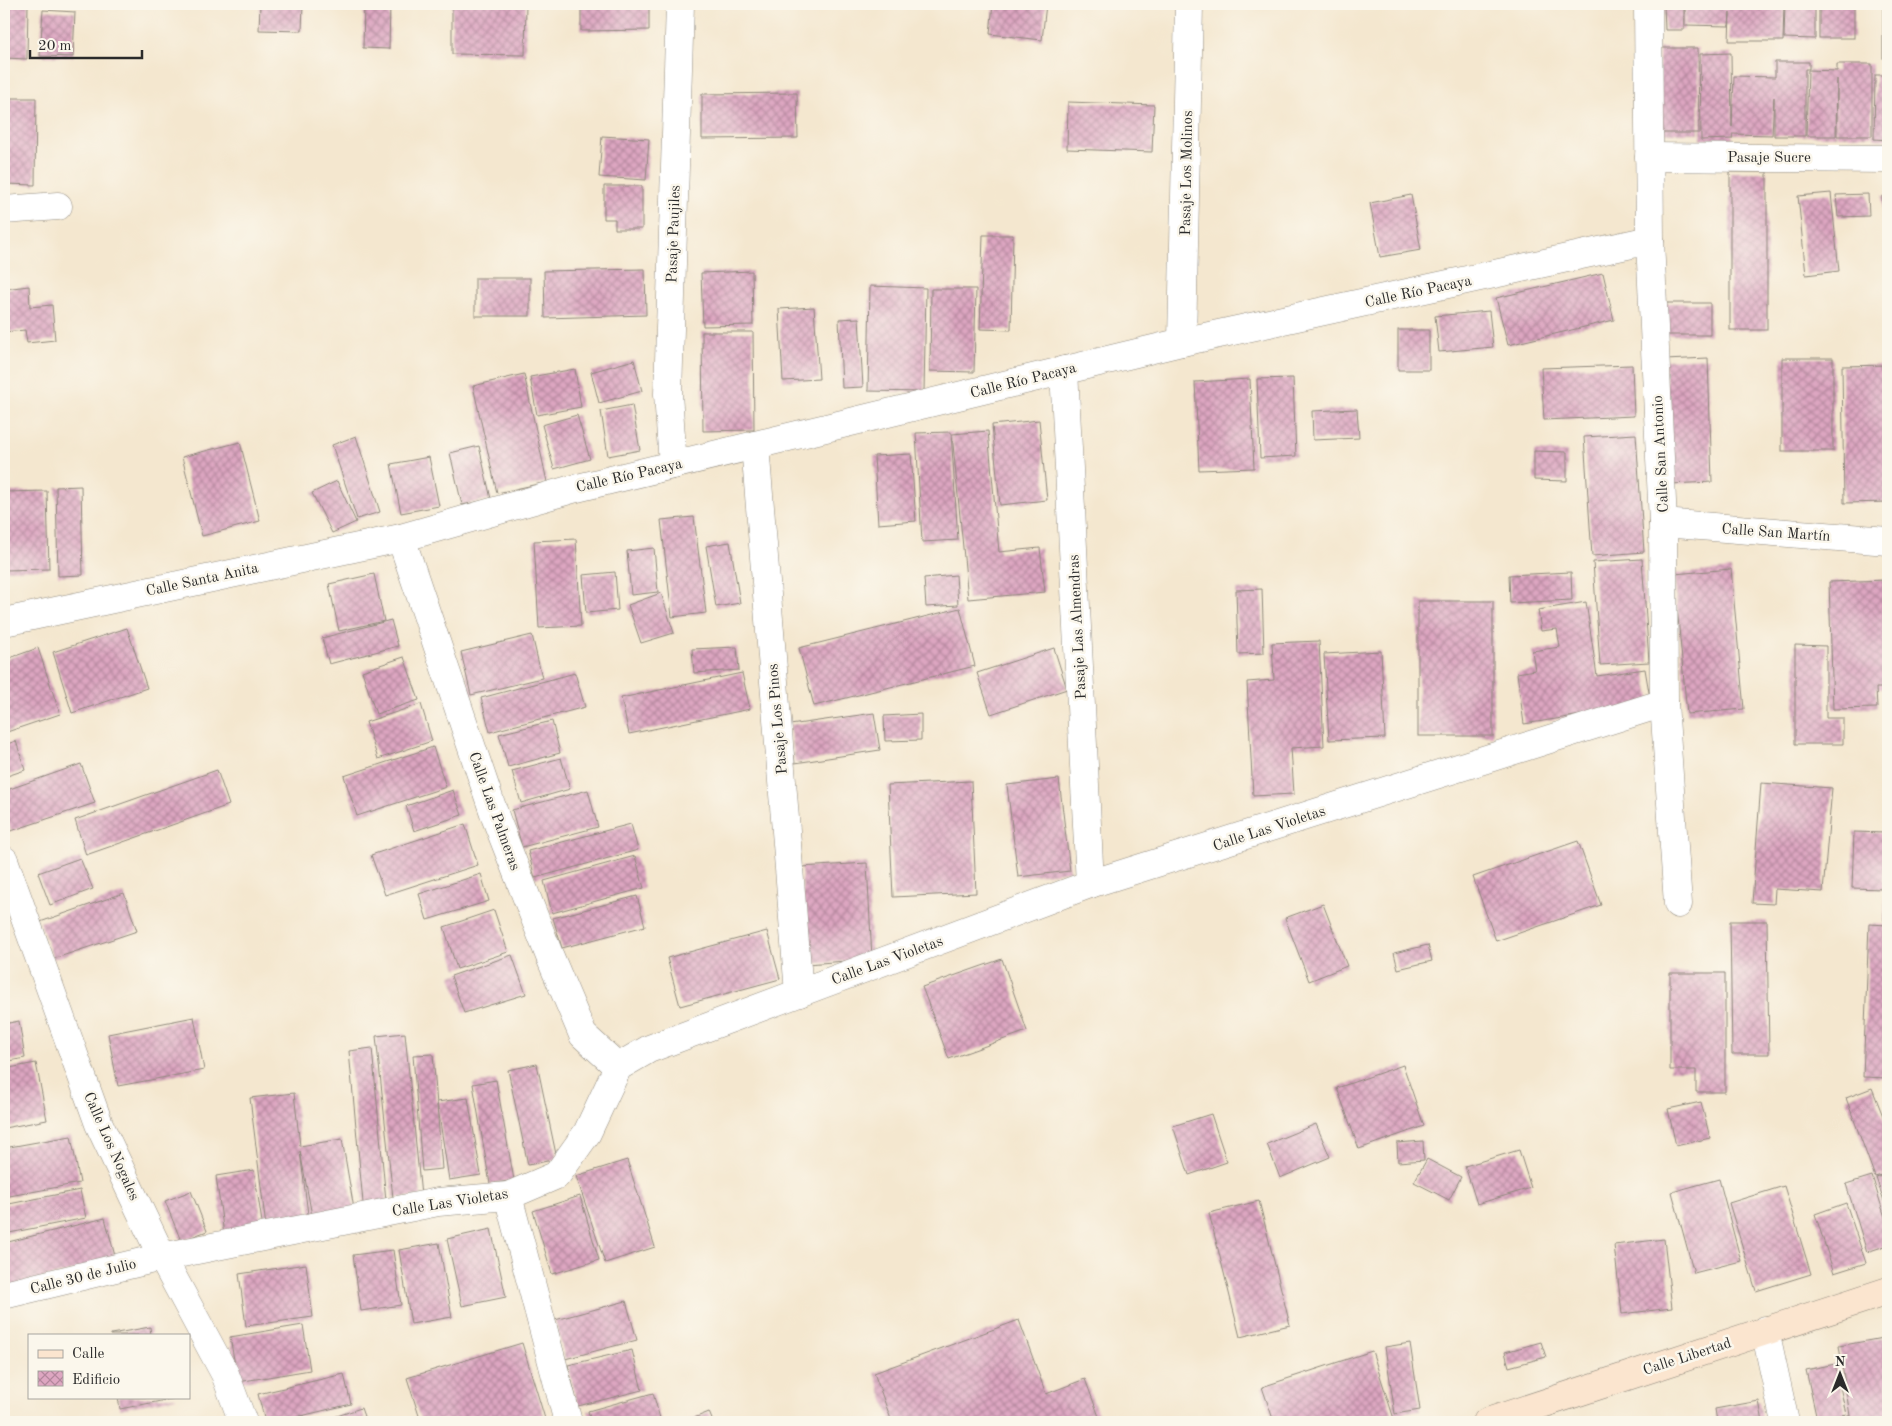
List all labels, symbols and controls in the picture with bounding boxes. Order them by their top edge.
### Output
scale bar [30,28,142,60]
text: 20 m [38,39,72,54]
street label: Pasaje Los Molinos [1179,110,1196,236]
street label: Pasaje Sucre [1727,151,1811,166]
street label: Pasaje Paujiles [665,185,684,283]
street label: Calle Río Pacaya [1364,274,1474,311]
street label: Calle Río Pacaya [969,361,1078,402]
street label: Calle San Antonio [1651,395,1672,513]
street label: Calle Río Pacaya [575,457,685,496]
street label: Calle San Martín [1721,522,1831,545]
street label: Pasaje Las Almendras [1067,554,1090,700]
street label: Calle Santa Anita [145,561,260,600]
street label: Pasaje Los Pinos [766,663,791,775]
street label: Calle Las Palmeras [465,750,522,873]
street label: Calle Las Violetas [1211,804,1328,855]
street label: Calle Las Violetas [830,934,945,989]
street label: Calle Los Nogales [80,1090,141,1203]
street label: Calle Las Violetas [391,1187,509,1220]
street label: Calle 30 de Julio [29,1257,138,1298]
legend [28,1334,190,1398]
street label: Calle Libertad [1641,1336,1734,1379]
text: Calle [72,1347,105,1362]
north arrow [1814,1348,1864,1398]
text: N [1835,1355,1846,1369]
text: Edificio [72,1373,120,1388]

